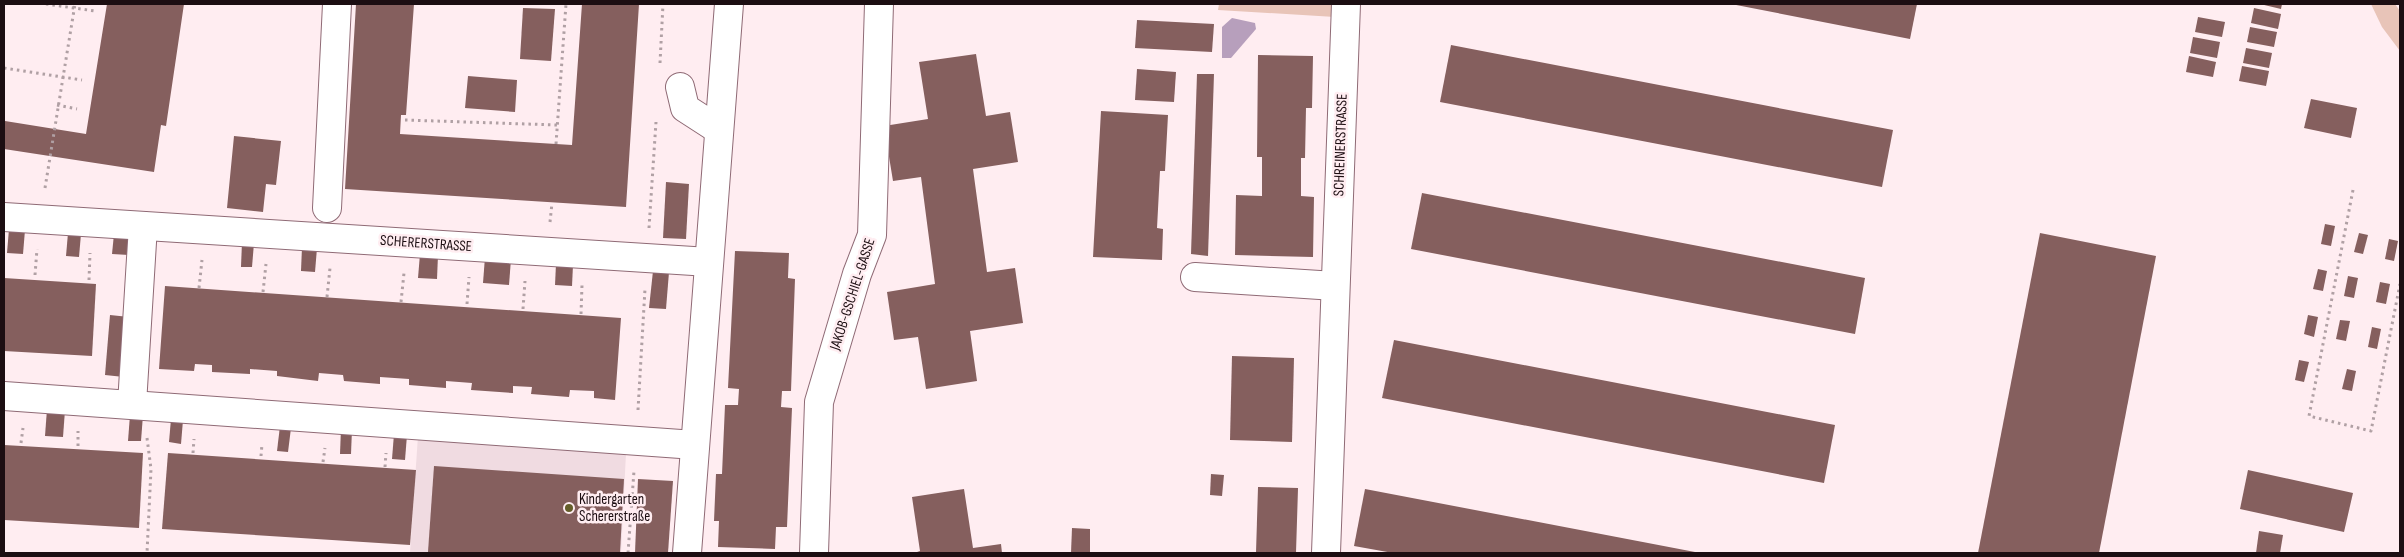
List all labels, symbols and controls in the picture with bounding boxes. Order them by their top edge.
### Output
street label: SCHREINERSTRASSE [1329,93,1352,197]
street label: SCHERERSTRASSE [379,231,472,256]
street label: JAKOB-GSCHIEL-GASSE [825,236,880,354]
place label: Kindergarten Schererstraße [579,490,650,526]
marker: Kindergarten Schererstraße [563,502,575,514]

